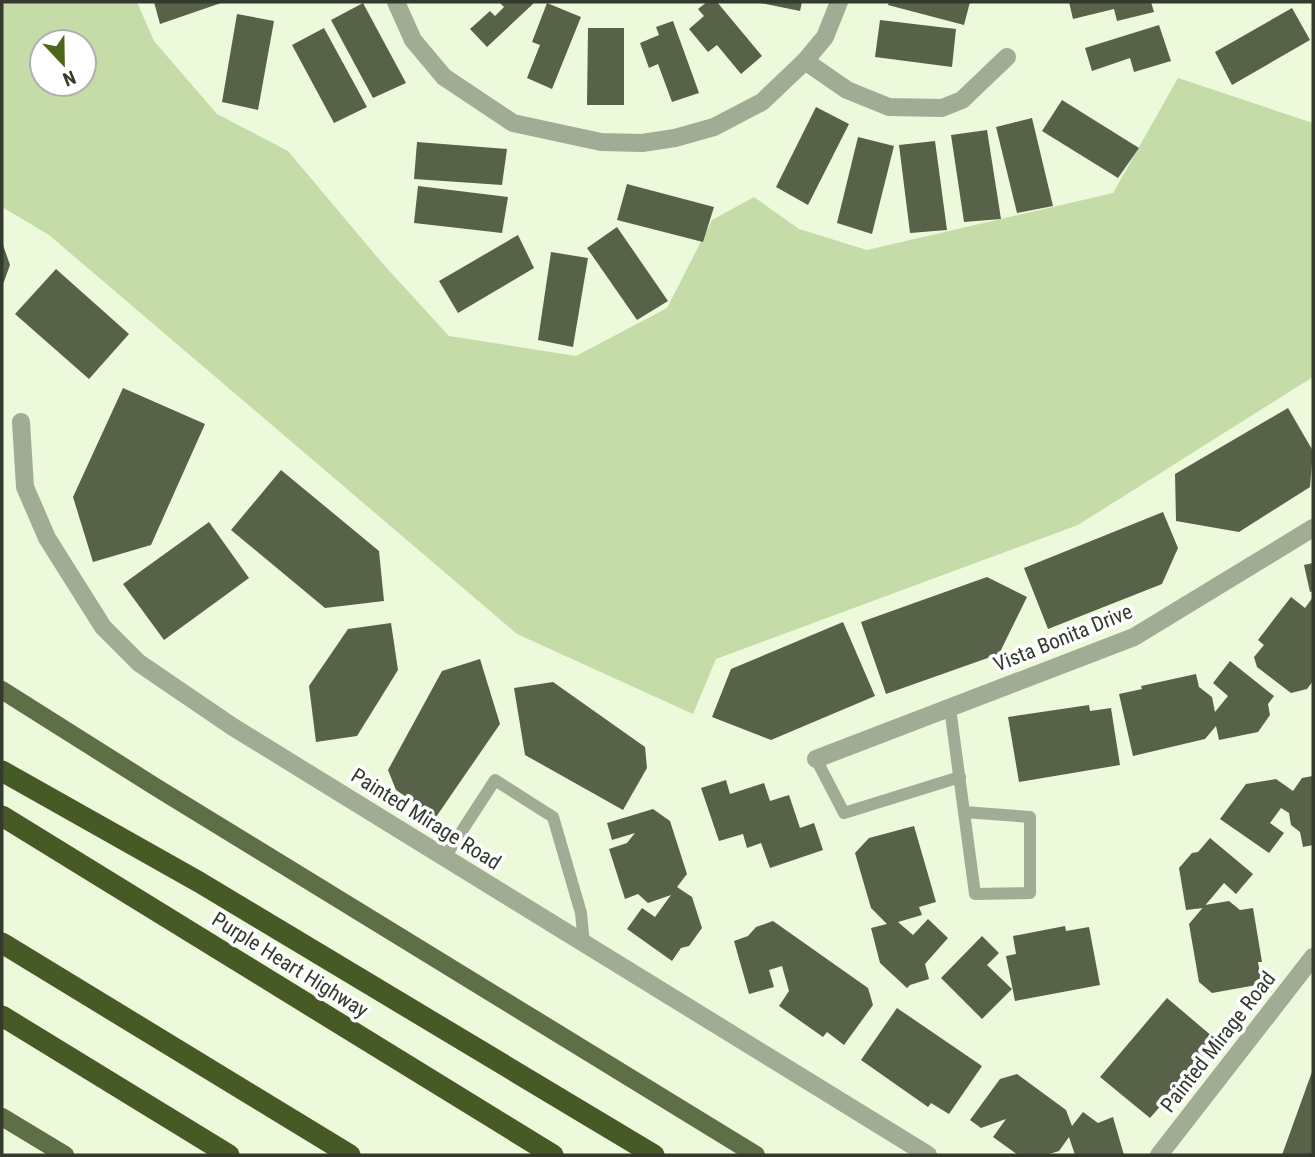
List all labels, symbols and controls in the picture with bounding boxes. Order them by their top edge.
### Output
north arrow [28,28,98,98]
text: N [59,65,79,91]
street label: Vista Bonita Drive [990,599,1136,677]
street label: Painted Mirage Road [347,763,505,875]
street label: Purple Heart Highway [208,907,373,1023]
street label: Painted Mirage Road [1156,967,1280,1117]

